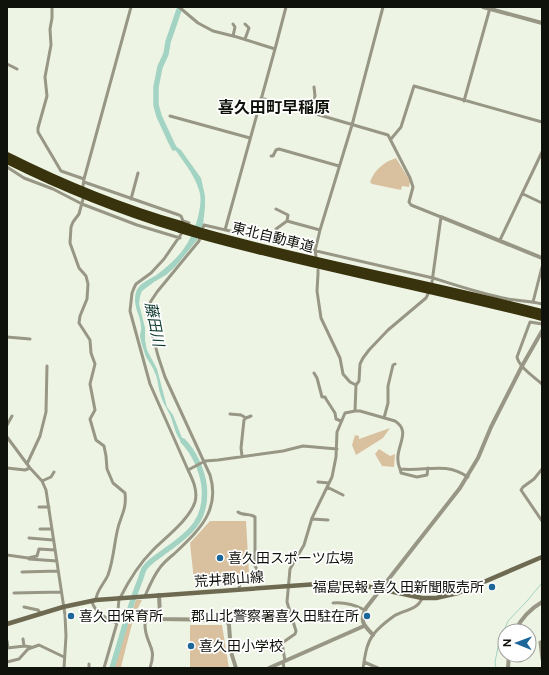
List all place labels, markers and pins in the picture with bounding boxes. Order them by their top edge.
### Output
place label: 喜久田スポーツ広場 [228,550,354,566]
marker: 喜久田スポーツ広場 [215,553,225,563]
place label: 福島民報 喜久田新聞販売所 [313,579,484,595]
marker: 福島民報 喜久田新聞販売所 [487,582,497,592]
place label: 喜久田保育所 [79,608,163,624]
place label: 郡山北警察署喜久田駐在所 [191,608,359,624]
marker: 喜久田保育所 [66,611,76,621]
marker: 郡山北警察署喜久田駐在所 [362,611,372,621]
place label: 喜久田小学校 [199,638,283,654]
marker: 喜久田小学校 [186,641,196,651]

